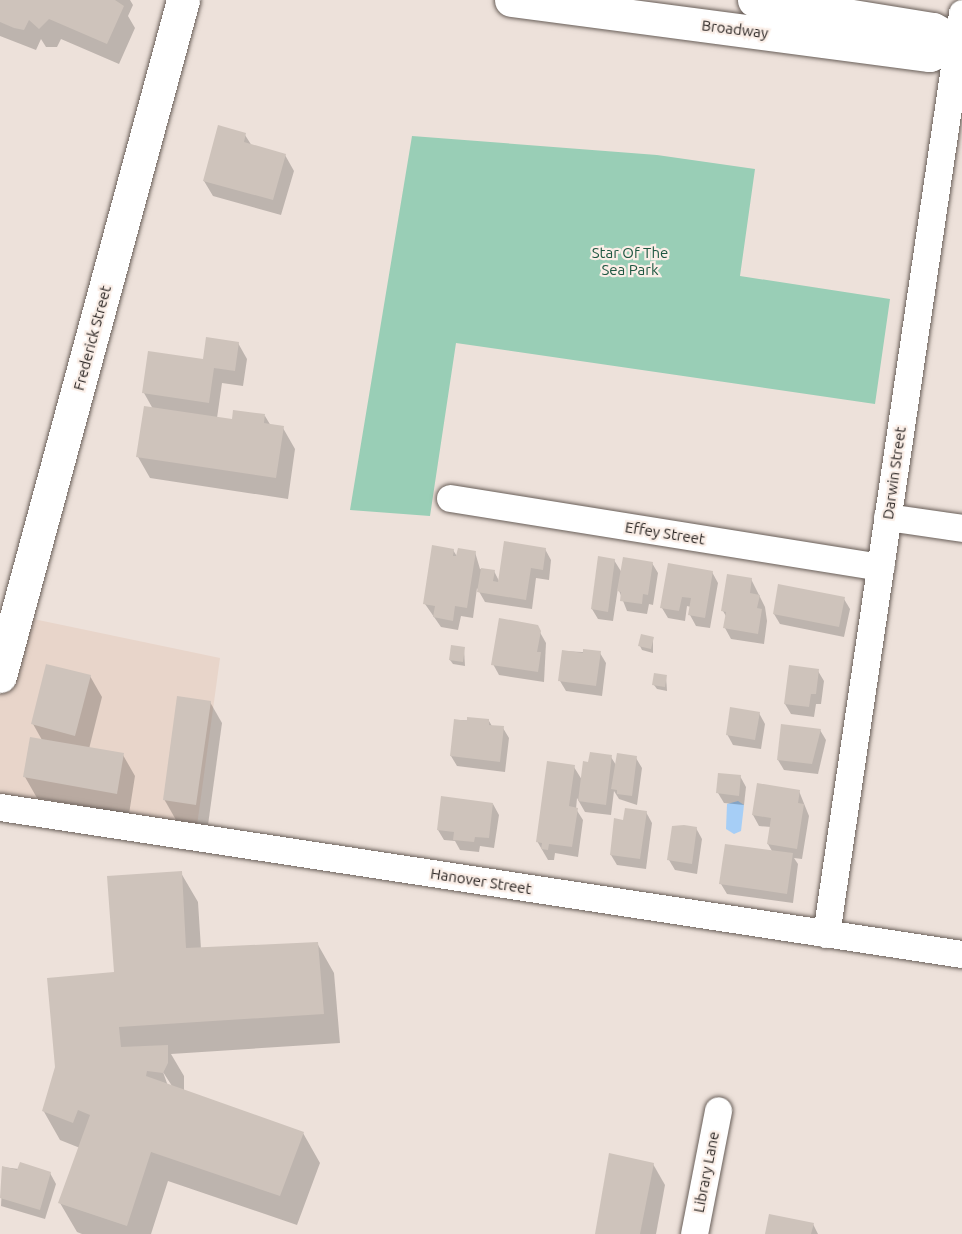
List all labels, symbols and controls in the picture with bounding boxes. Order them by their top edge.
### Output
street label: Broadway [701,16,769,42]
park label: Star Of The Sea Park [592,243,668,278]
street label: Frederick Street [69,284,115,392]
street label: Darwin Street [879,425,909,521]
street label: Effey Street [624,518,706,548]
street label: Hanover Street [429,864,533,898]
street label: Library Lane [689,1130,723,1214]

